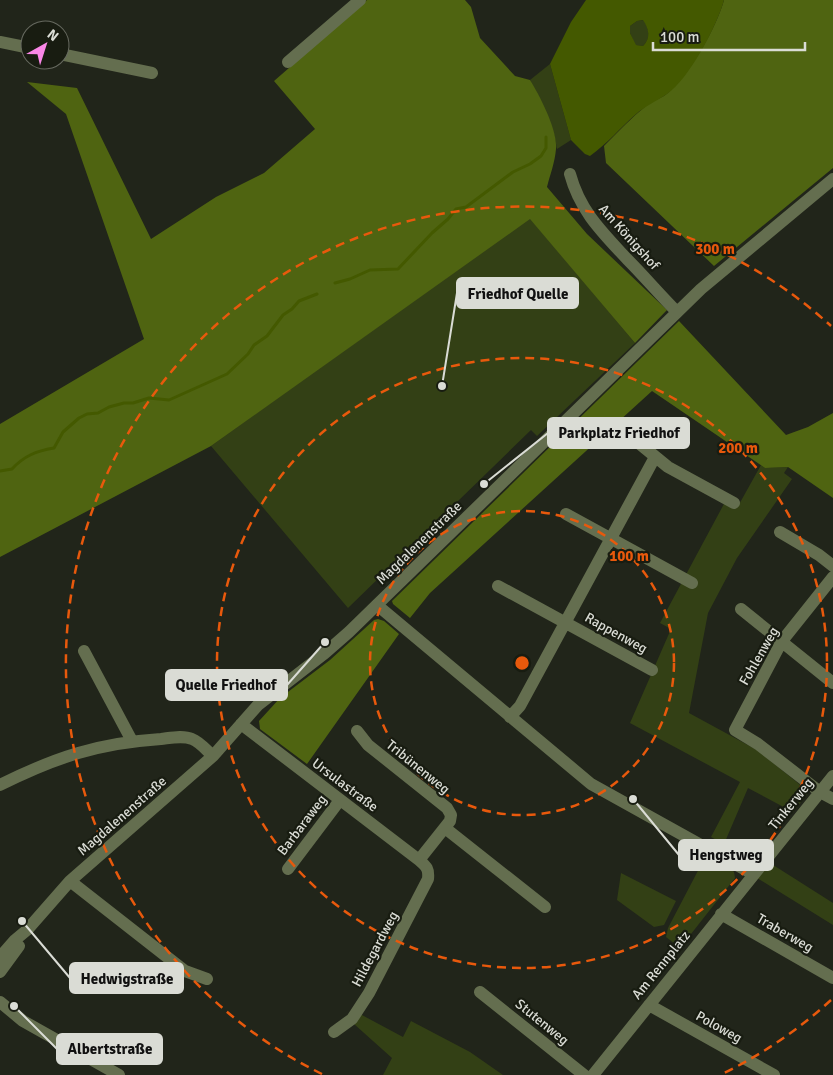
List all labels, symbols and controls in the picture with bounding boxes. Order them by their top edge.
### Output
north arrow [20,20,70,70]
scale bar [653,20,806,52]
text: N [44,26,62,45]
text: 100 m [660,28,700,46]
street label: Am Königshof [595,201,664,274]
text: 300 m [695,240,735,258]
callout: Friedhof Quelle [457,278,578,308]
text: Friedhof Quelle [468,285,568,303]
callout: Parkplatz Friedhof [548,418,689,448]
text: Parkplatz Friedhof [558,424,681,442]
text: 200 m [718,439,758,457]
street label: Magdalenenstraße [373,498,465,588]
text: 100 m [609,547,649,565]
street label: Rappenweg [582,609,650,657]
street label: Fohlenweg [736,624,782,688]
centre of rings [513,654,531,672]
callout: Quelle Friedhof [166,670,287,700]
text: Quelle Friedhof [176,676,278,694]
street label: Tribünenweg [383,736,453,798]
street label: Ursulastraße [309,755,381,815]
street label: Magdalenenstraße [74,773,170,859]
street label: Tinkerweg [765,775,817,833]
street label: Barbaraweg [274,791,330,859]
callout: Hengstweg [679,840,773,870]
text: Hengstweg [689,846,763,864]
street label: Hildegardweg [348,908,402,990]
street label: Traberweg [754,910,816,956]
street label: Am Rennplatz [628,927,694,1003]
callout: Hedwigstraße [70,963,183,993]
text: Hedwigstraße [80,970,174,988]
street label: Stutenweg [512,995,572,1049]
street label: Poloweg [693,1007,745,1047]
callout: Albertstraße [57,1034,162,1064]
text: Albertstraße [68,1040,152,1058]

